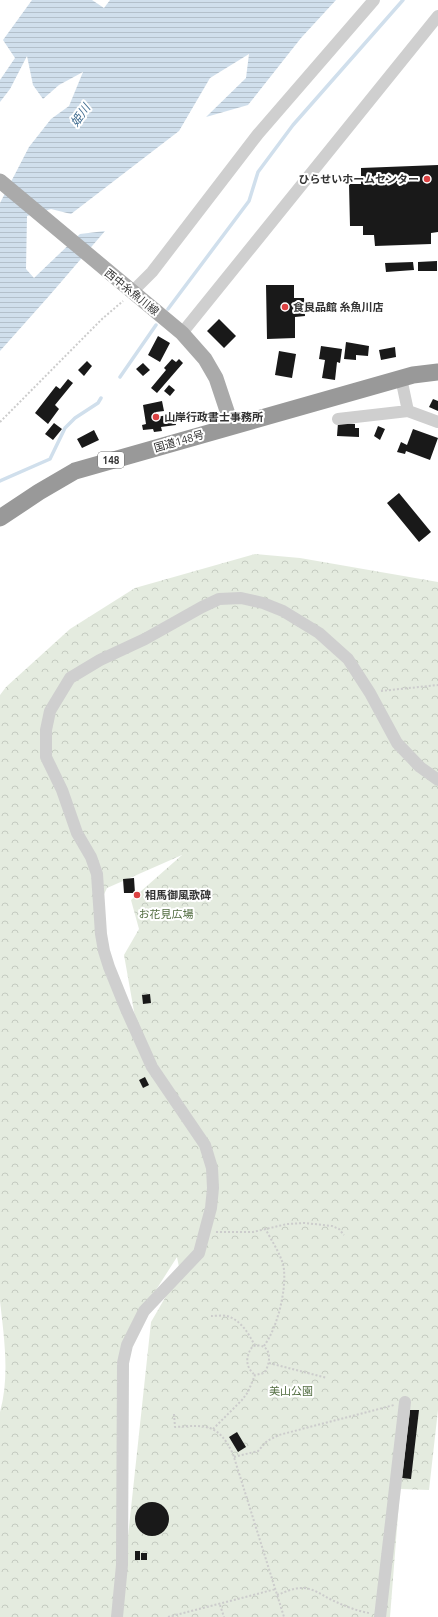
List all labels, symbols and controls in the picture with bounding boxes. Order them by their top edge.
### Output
water label: 姫川 [68,100,93,129]
place label: ひらせいホームセンター [299,173,419,185]
marker: ひらせいホームセンター [422,174,432,184]
street label: 西中糸魚川線 [103,267,161,317]
place label: 食良品館 糸魚川店 [293,301,384,313]
marker: 食良品館 糸魚川店 [280,302,290,312]
place label: 山岸行政書士事務所 [164,411,263,423]
marker: 山岸行政書士事務所 [151,412,161,422]
street label: 国道148号 [153,428,205,454]
road number: 148 [98,452,124,468]
place label: 相馬御風歌碑 [145,889,211,901]
marker: 相馬御風歌碑 [132,890,142,900]
park label: お花見広場 [139,908,194,920]
park label: 美山公園 [269,1385,313,1397]

